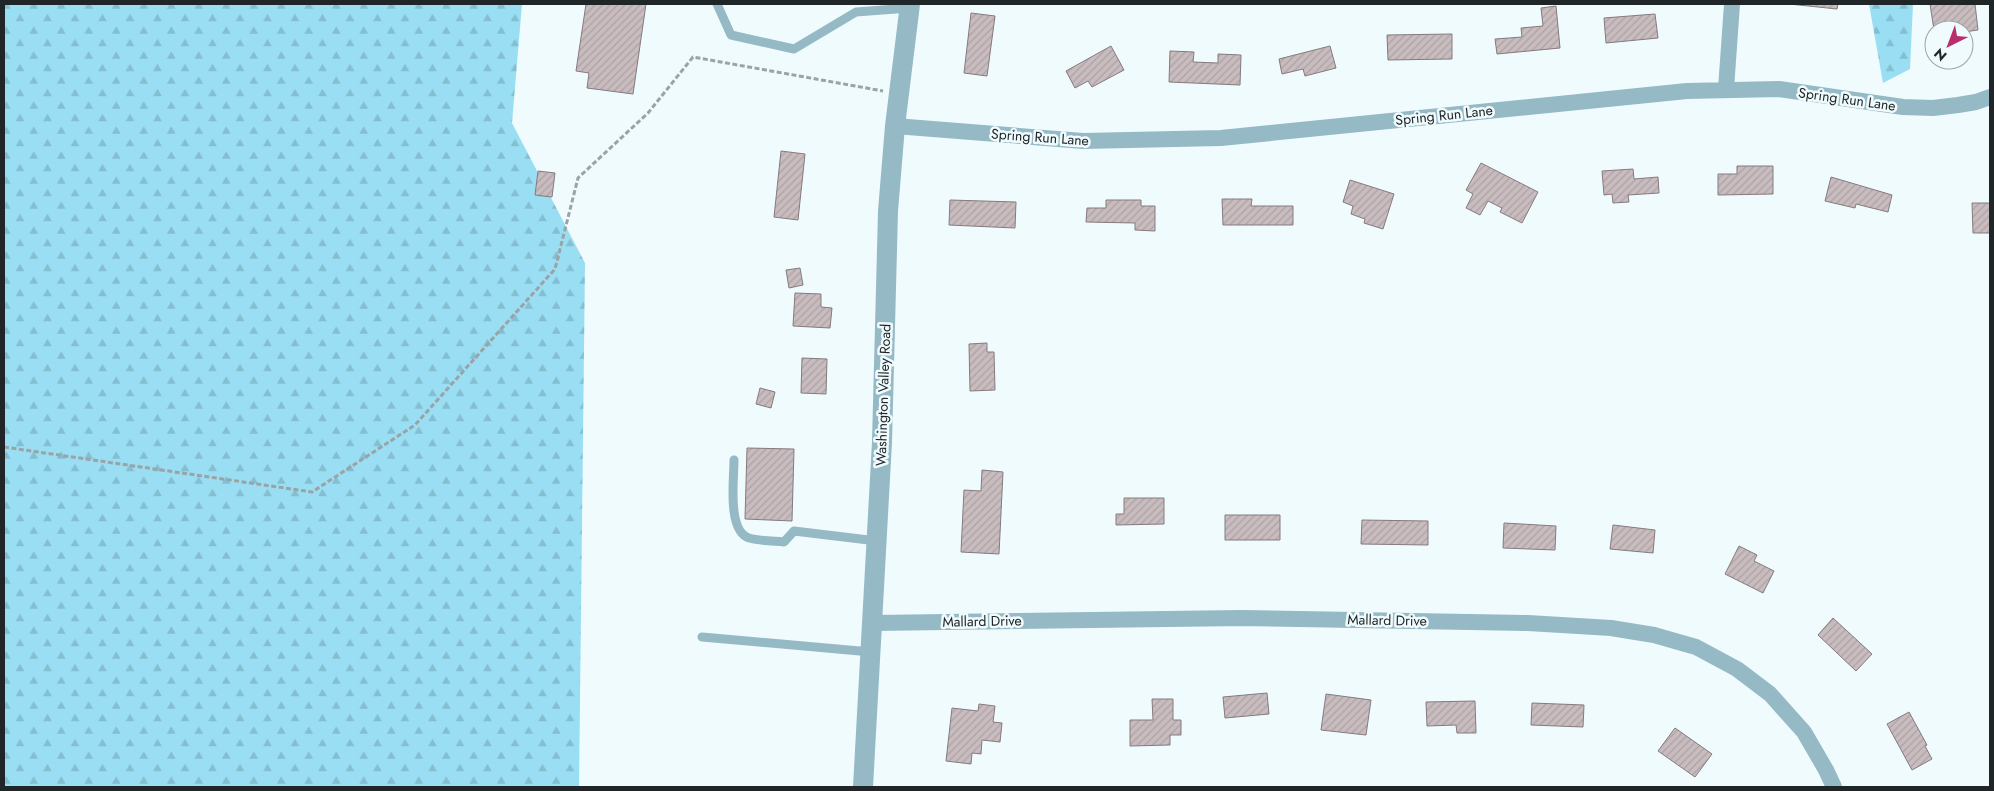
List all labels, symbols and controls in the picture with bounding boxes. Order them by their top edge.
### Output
north arrow [1924,20,1974,70]
text: N [1929,44,1951,66]
street label: Spring Run Lane [1797,82,1897,116]
street label: Spring Run Lane [1394,100,1494,130]
street label: Spring Run Lane [990,124,1090,150]
street label: Washington Valley Road [871,324,895,466]
street label: Mallard Drive [1347,609,1427,631]
street label: Mallard Drive [942,610,1022,632]

